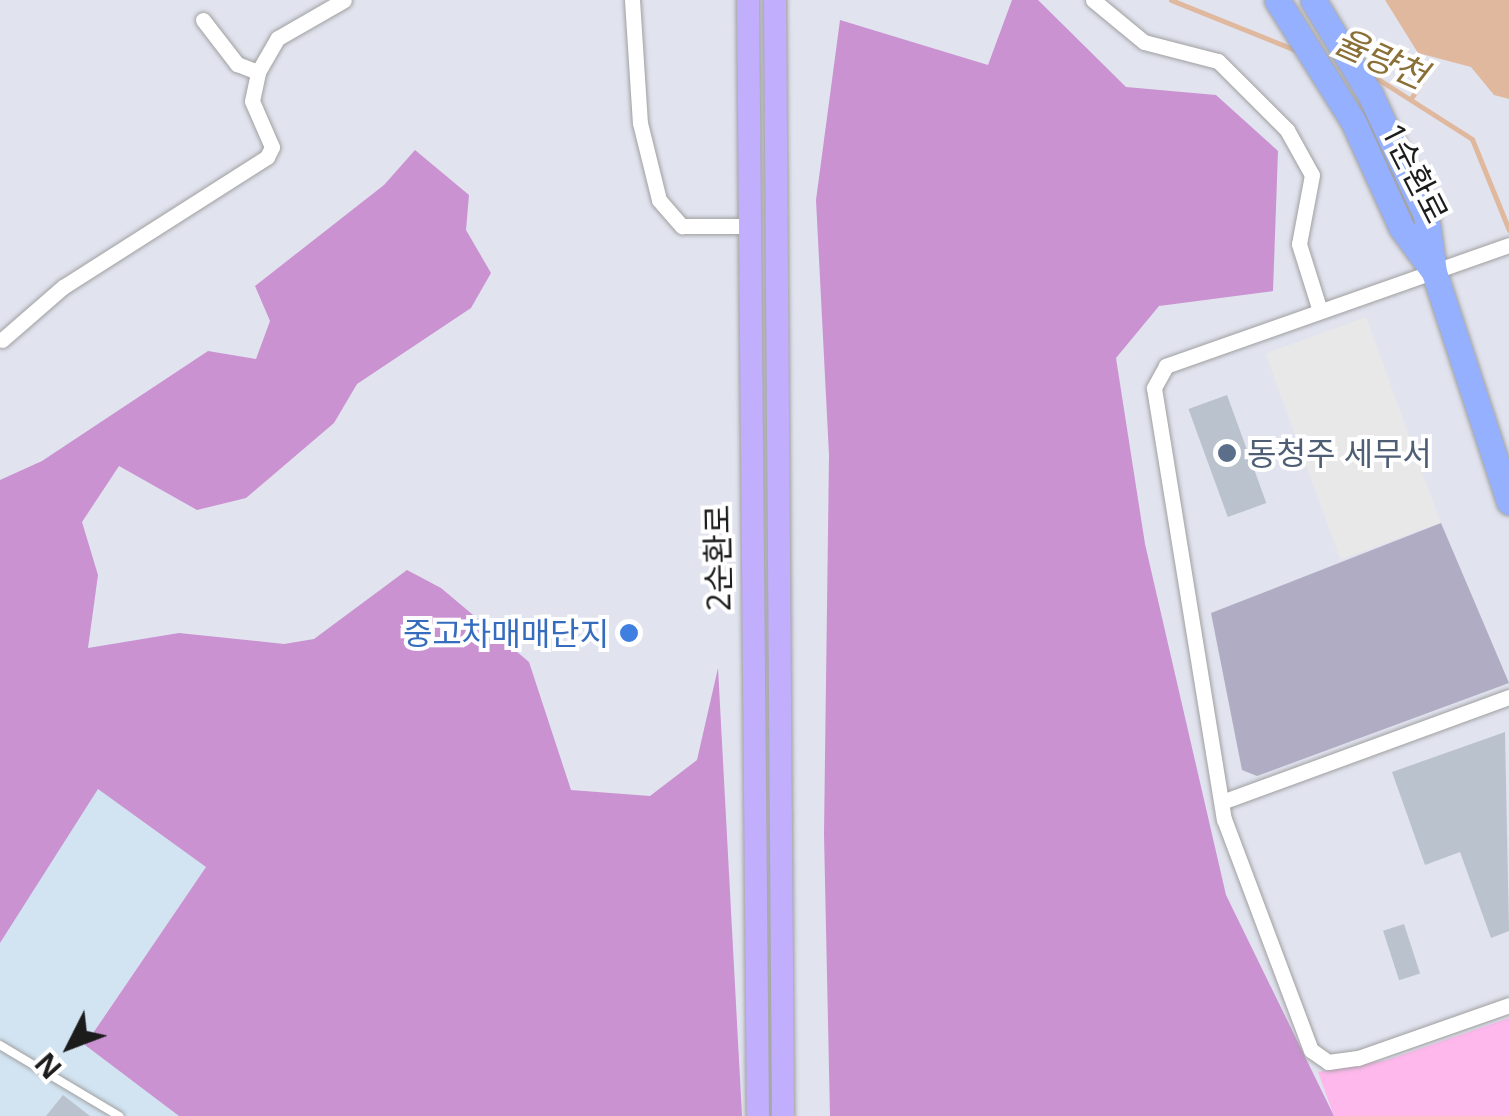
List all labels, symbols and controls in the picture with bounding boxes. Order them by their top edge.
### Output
water label: 율량천 [1328,19,1434,97]
street label: 1순환로 [1374,117,1456,229]
place label: 동청주 세무서 [1247,434,1432,472]
marker: 동청주 세무서 [1216,442,1238,464]
street label: 2순환로 [698,504,738,612]
place label: 중고차매매단지 [403,614,609,652]
marker: 중고차매매단지 [618,622,640,644]
north arrow [20,996,120,1096]
text: N [26,1045,69,1087]

